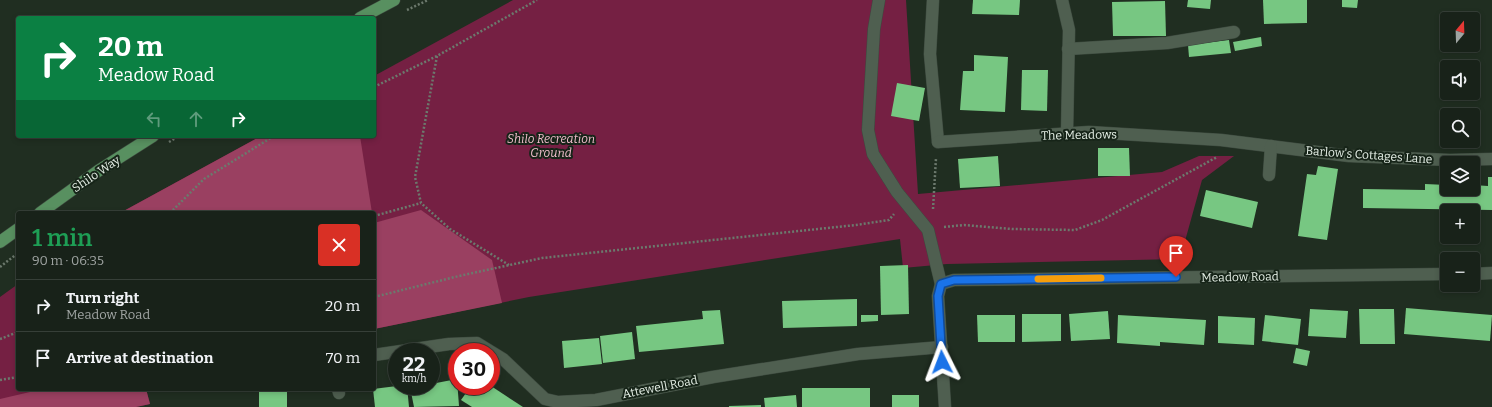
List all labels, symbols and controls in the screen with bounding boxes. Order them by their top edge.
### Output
north arrow [1440,12,1480,52]
map controls [1440,12,1480,292]
text: 20 m [98,30,163,63]
icon: right [32,32,84,84]
button: sound [1440,60,1480,100]
text: Meadow Road [98,64,214,86]
icon: left [143,108,165,130]
icon: ahead [185,108,207,130]
icon: right [227,108,249,130]
button: search [1440,108,1480,148]
street label: The Meadows [1041,127,1117,143]
park label: Shilo Recreation Ground [507,132,595,160]
street label: Barlow's Cottages Lane [1305,144,1433,166]
street label: Shilo Way [69,153,123,195]
button: layers [1440,156,1480,196]
button: + [1440,204,1480,244]
text: 1 min [32,224,92,252]
button: close [318,224,360,266]
pin [1159,236,1193,277]
icon: arrive [1165,242,1187,264]
button: − [1440,252,1480,292]
text: 90 m · 06:35 [32,253,104,268]
street label: Meadow Road [1201,269,1279,285]
text: Turn right [66,289,139,307]
icon: right [32,295,54,317]
text: 20 m [325,297,360,315]
text: Meadow Road [66,307,150,322]
position arrow [921,341,963,383]
speed limit sign: 30 [448,343,500,395]
icon: arrive [32,347,54,369]
text: Arrive at destination [66,349,213,367]
text: 70 m [326,349,360,367]
text: 22 [403,352,425,376]
text: km/h [402,373,426,385]
street label: Attewell Road [621,373,699,401]

